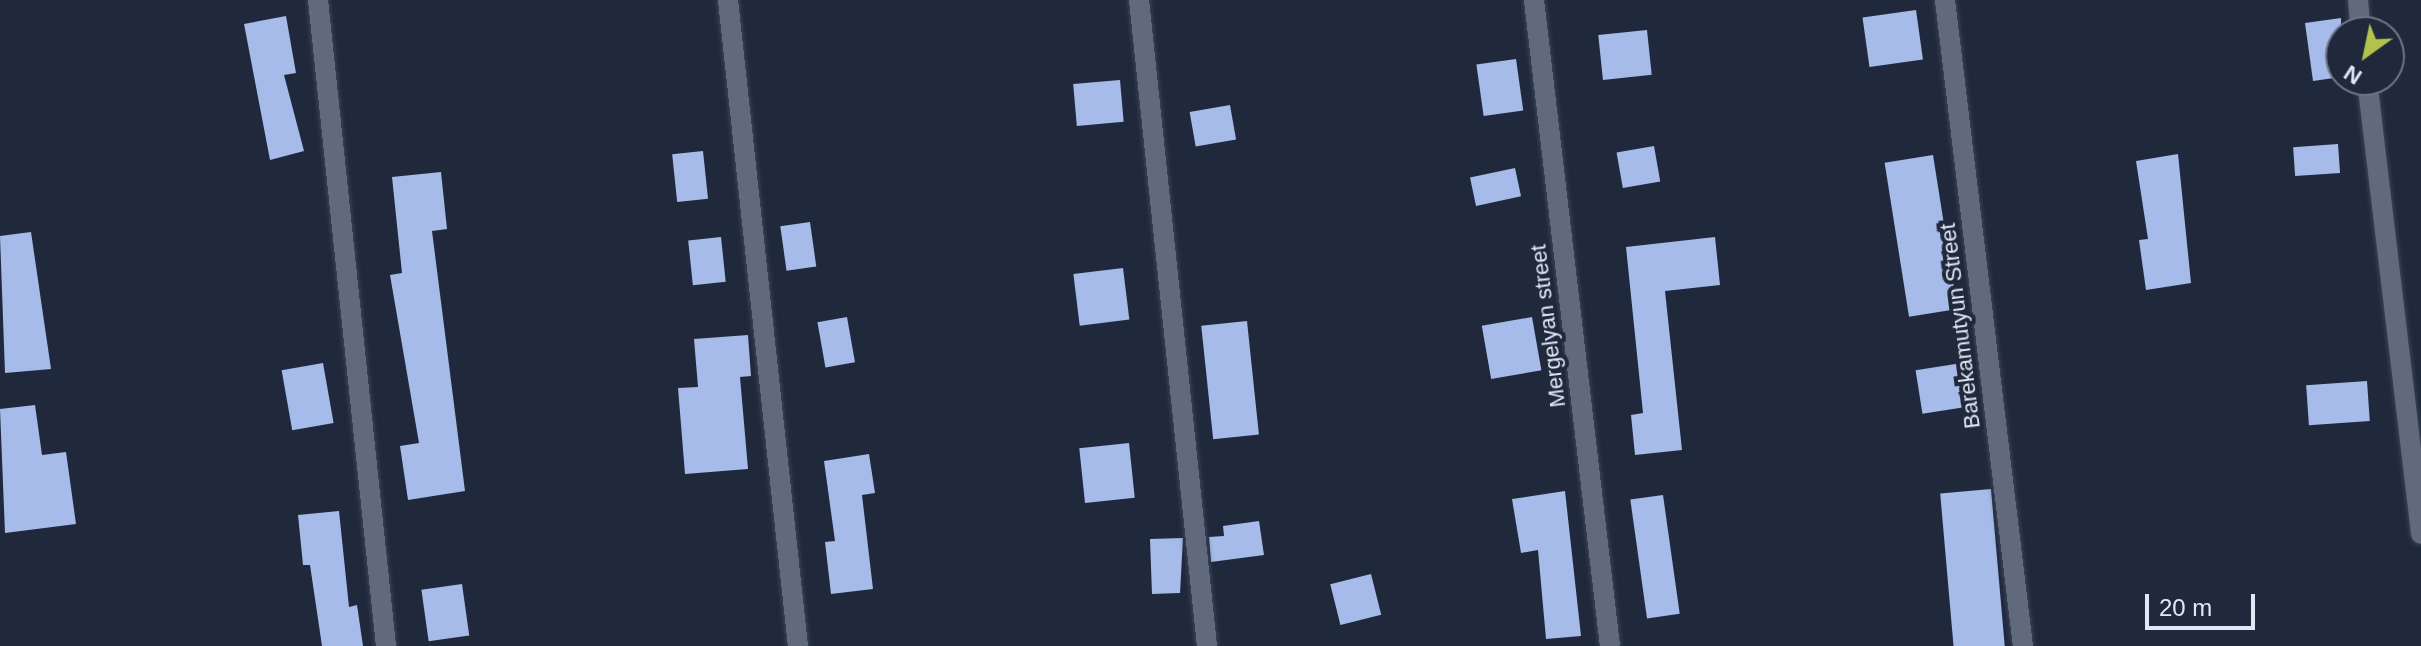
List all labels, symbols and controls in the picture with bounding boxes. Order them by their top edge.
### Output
north arrow [2325,16,2405,96]
text: N [2339,60,2366,90]
street label: Barekamutyun Street [1934,222,1986,430]
street label: Mergelyan street [1525,243,1571,409]
scale bar [2149,578,2259,628]
text: 20 m [2159,594,2212,621]

